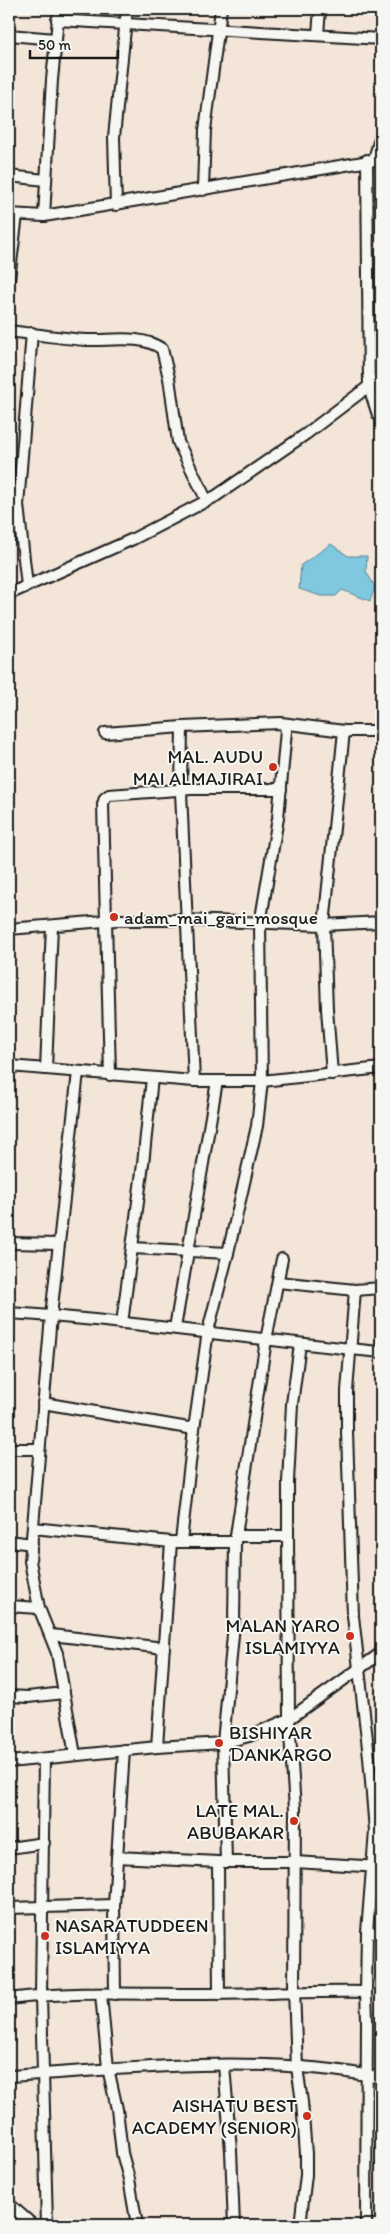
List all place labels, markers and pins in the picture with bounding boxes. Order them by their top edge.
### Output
place label: MAL. AUDU MAI ALMAJIRAI [133,745,263,790]
marker: MAL. AUDU MAI ALMAJIRAI [267,761,279,773]
place label: adam_mai_gari_mosque [124,906,318,929]
marker: adam_mai_gari_mosque [108,911,120,923]
place label: MALAN YARO ISLAMIYYA [226,1614,340,1659]
marker: MALAN YARO ISLAMIYYA [344,1630,356,1642]
place label: BISHIYAR ƊANKARGO [229,1721,332,1766]
marker: BISHIYAR ƊANKARGO [213,1737,225,1749]
place label: LATE MAL. ABUBAKAR [187,1799,284,1844]
marker: LATE MAL. ABUBAKAR [288,1815,300,1827]
place label: NASARATUDDEEN ISLAMIYYA [55,1914,209,1959]
marker: NASARATUDDEEN ISLAMIYYA [39,1930,51,1942]
place label: AISHATU BEST ACADEMY (SENIOR) [132,2094,297,2139]
marker: AISHATU BEST ACADEMY (SENIOR) [301,2110,313,2122]

